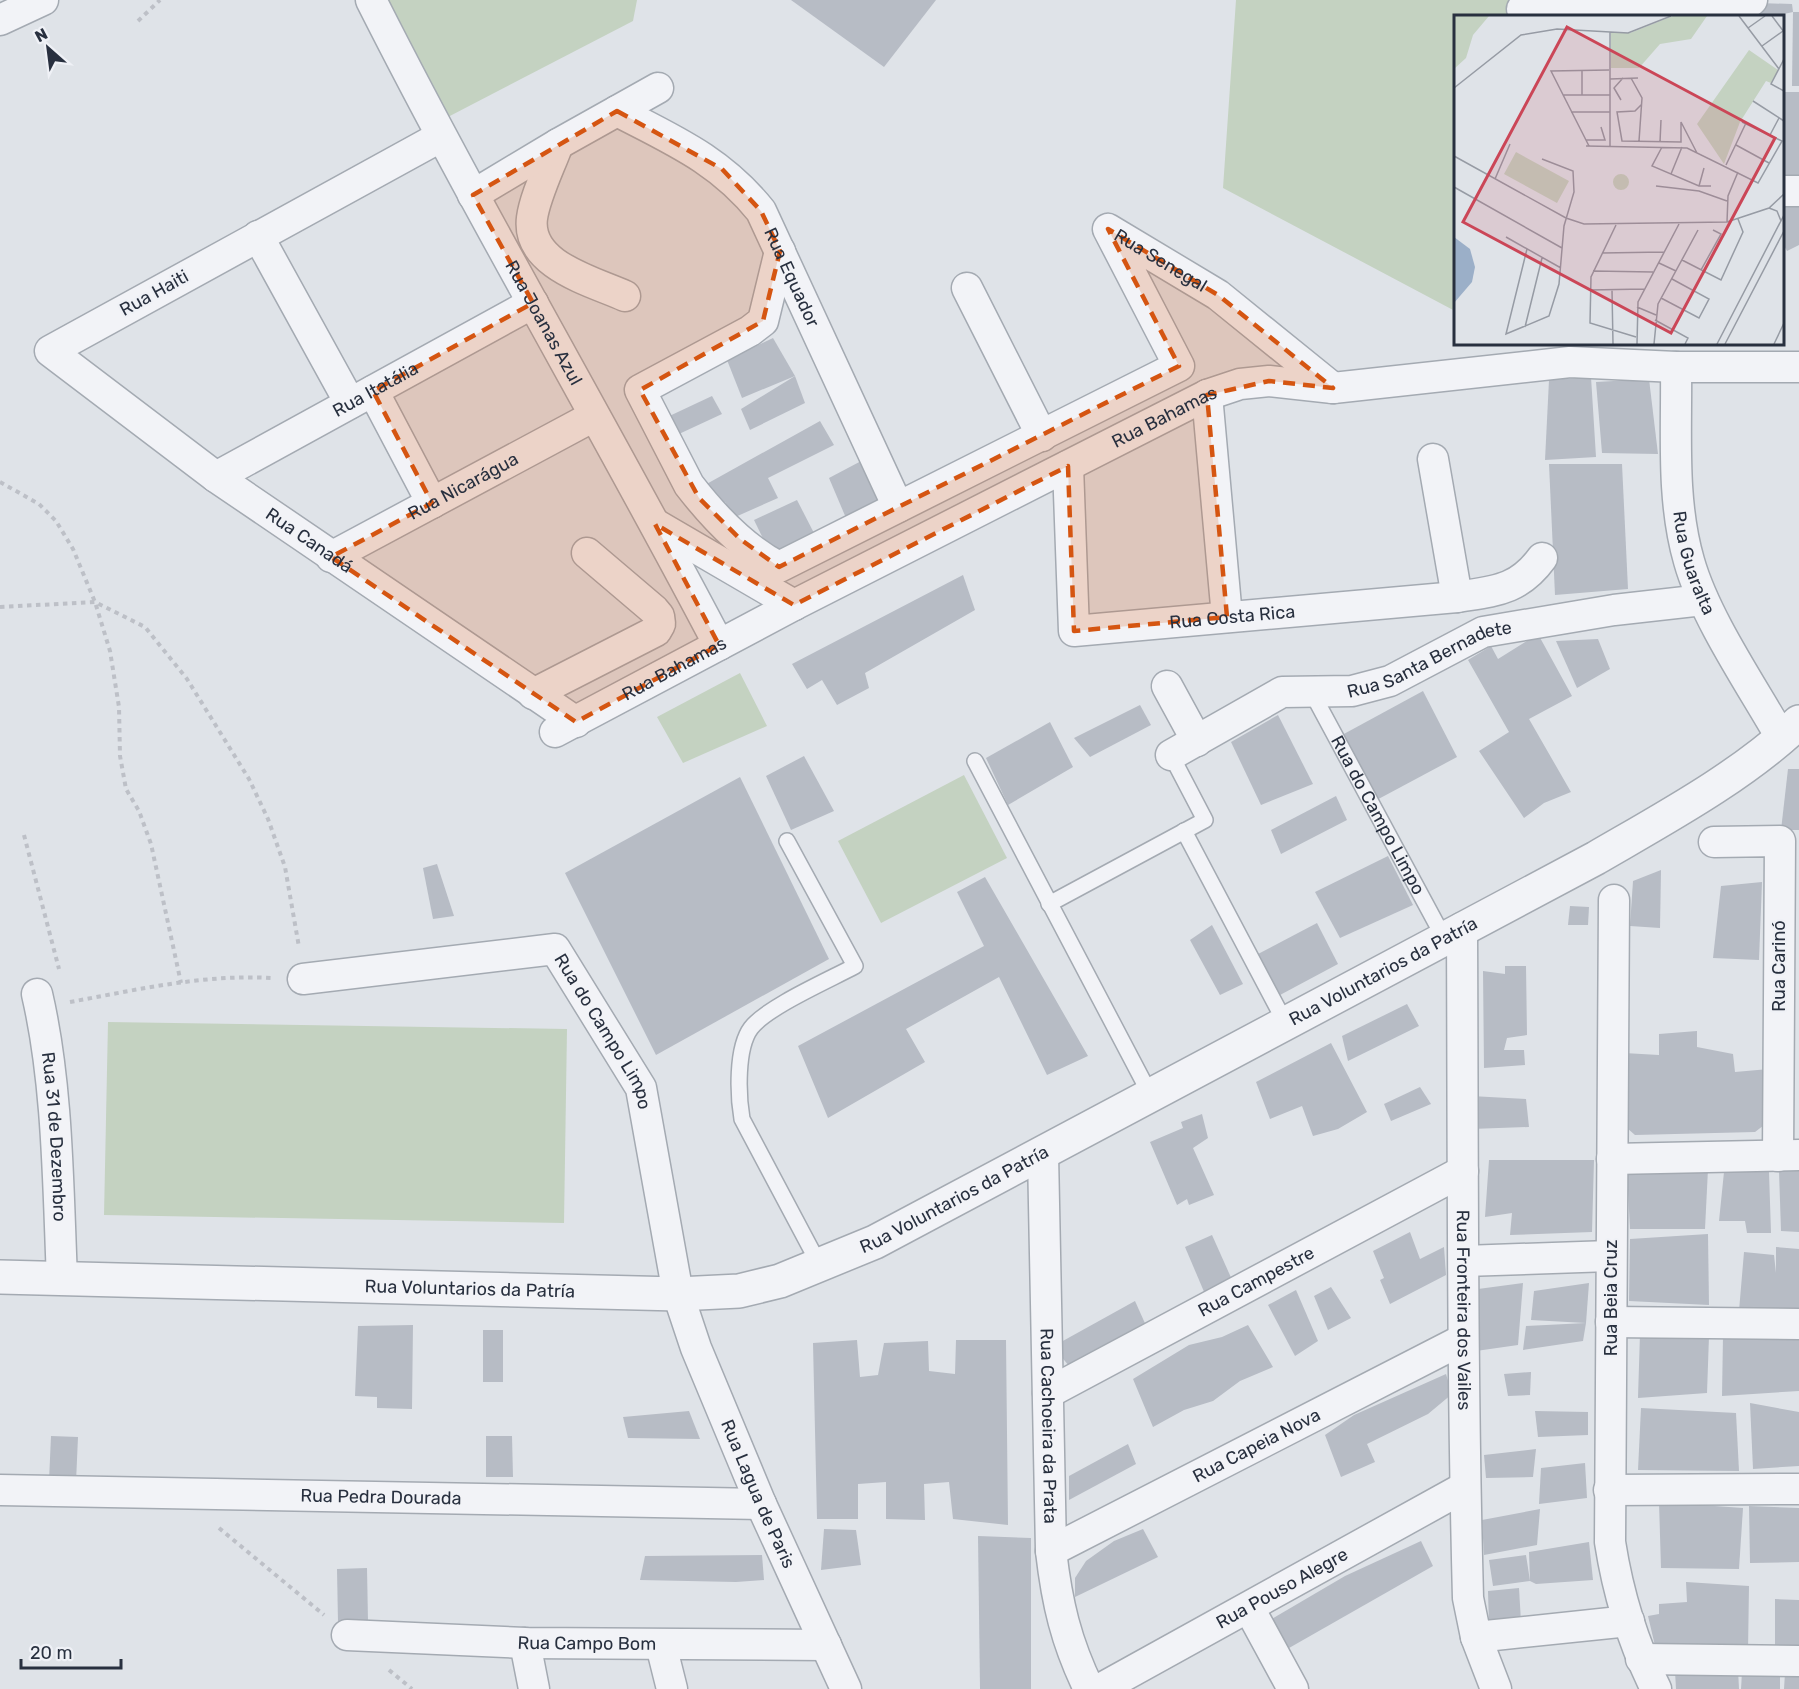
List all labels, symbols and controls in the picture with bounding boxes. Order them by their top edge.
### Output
inset map [1454,15,1784,345]
north arrow [18,18,78,78]
text: N [32,24,51,46]
street label: Rua Equador [759,224,824,331]
street label: Rua Senegal [1110,224,1211,297]
street label: Rua Joanas Azul [500,256,587,389]
street label: Rua Haiti [116,265,192,321]
street label: Rua Itatália [329,357,422,422]
street label: Rua Bahamas [1108,382,1220,453]
street label: Rua Nicarágua [404,448,522,525]
street label: Rua Canadá [261,503,357,578]
street label: Rua Guaralta [1668,509,1720,618]
street label: Rua Costa Rica [1169,600,1296,633]
street label: Rua Santa Bernadete [1345,616,1513,703]
street label: Rua Bahamas [618,632,730,705]
street label: Rua do Campo Limpo [1326,732,1430,899]
street label: Rua Voluntarios da Patría [1285,912,1481,1030]
street label: Rua Carinó [1768,920,1790,1012]
street label: Rua do Campo Limpo [550,950,656,1111]
street label: Rua 31 de Dezembro [37,1050,71,1222]
street label: Rua Voluntarios da Patría [857,1141,1052,1258]
street label: Rua Fronteira dos Vailes [1452,1210,1475,1410]
street label: Rua Beia Cruz [1600,1240,1622,1356]
street label: Rua Campestre [1194,1242,1318,1322]
street label: Rua Voluntarios da Patría [364,1275,575,1302]
street label: Rua Cachoeira da Prata [1036,1328,1061,1524]
street label: Rua Capeia Nova [1189,1404,1324,1487]
street label: Rua Lagua de Paris [716,1416,800,1572]
street label: Rua Pedra Dourada [300,1485,462,1509]
street label: Rua Pouso Alegre [1212,1543,1352,1634]
scale bar [21,1632,122,1670]
street label: Rua Campo Bom [517,1632,656,1655]
text: 20 m [30,1642,72,1664]

